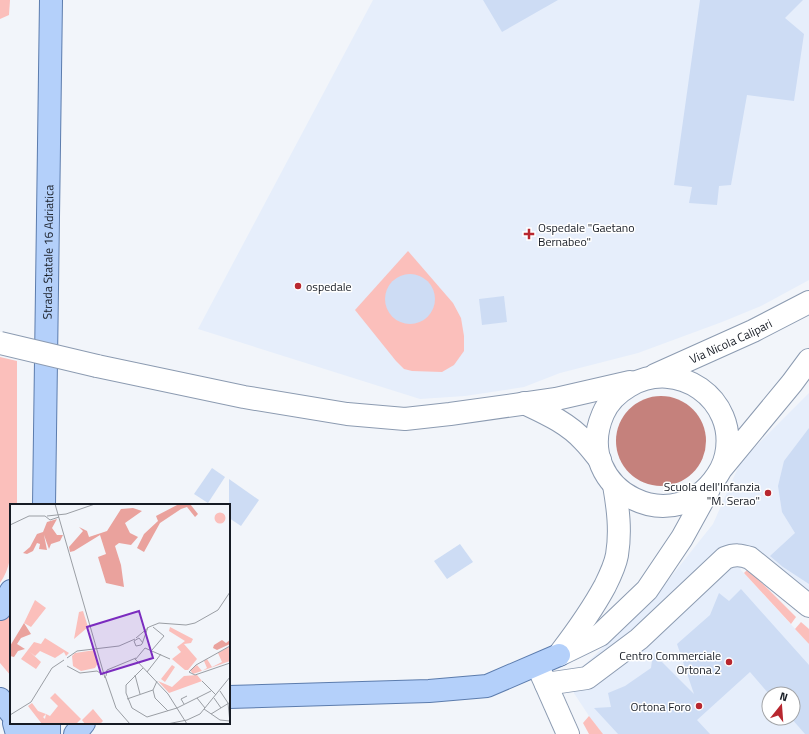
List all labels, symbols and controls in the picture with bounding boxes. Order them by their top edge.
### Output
street label: Strada Statale 16 Adriatica [37,185,58,319]
place label: Ospedale "Gaetano Bernabeo" [538,218,635,251]
marker: Ospedale "Gaetano Bernabeo" [523,228,535,240]
place label: ospedale [306,277,352,296]
marker: ospedale [293,281,303,291]
street label: Via Nicola Calipari [686,313,775,368]
place label: Scuola dell'Infanzia "M. Serao" [664,477,760,510]
marker: Scuola dell'Infanzia "M. Serao" [763,488,773,498]
inset map [10,504,230,724]
place label: Centro Commerciale Ortona 2 [619,646,721,679]
marker: Centro Commerciale Ortona 2 [724,657,734,667]
north arrow [761,686,801,726]
text: N [778,688,790,705]
place label: Ortona Foro [630,697,691,716]
marker: Ortona Foro [694,701,704,711]

